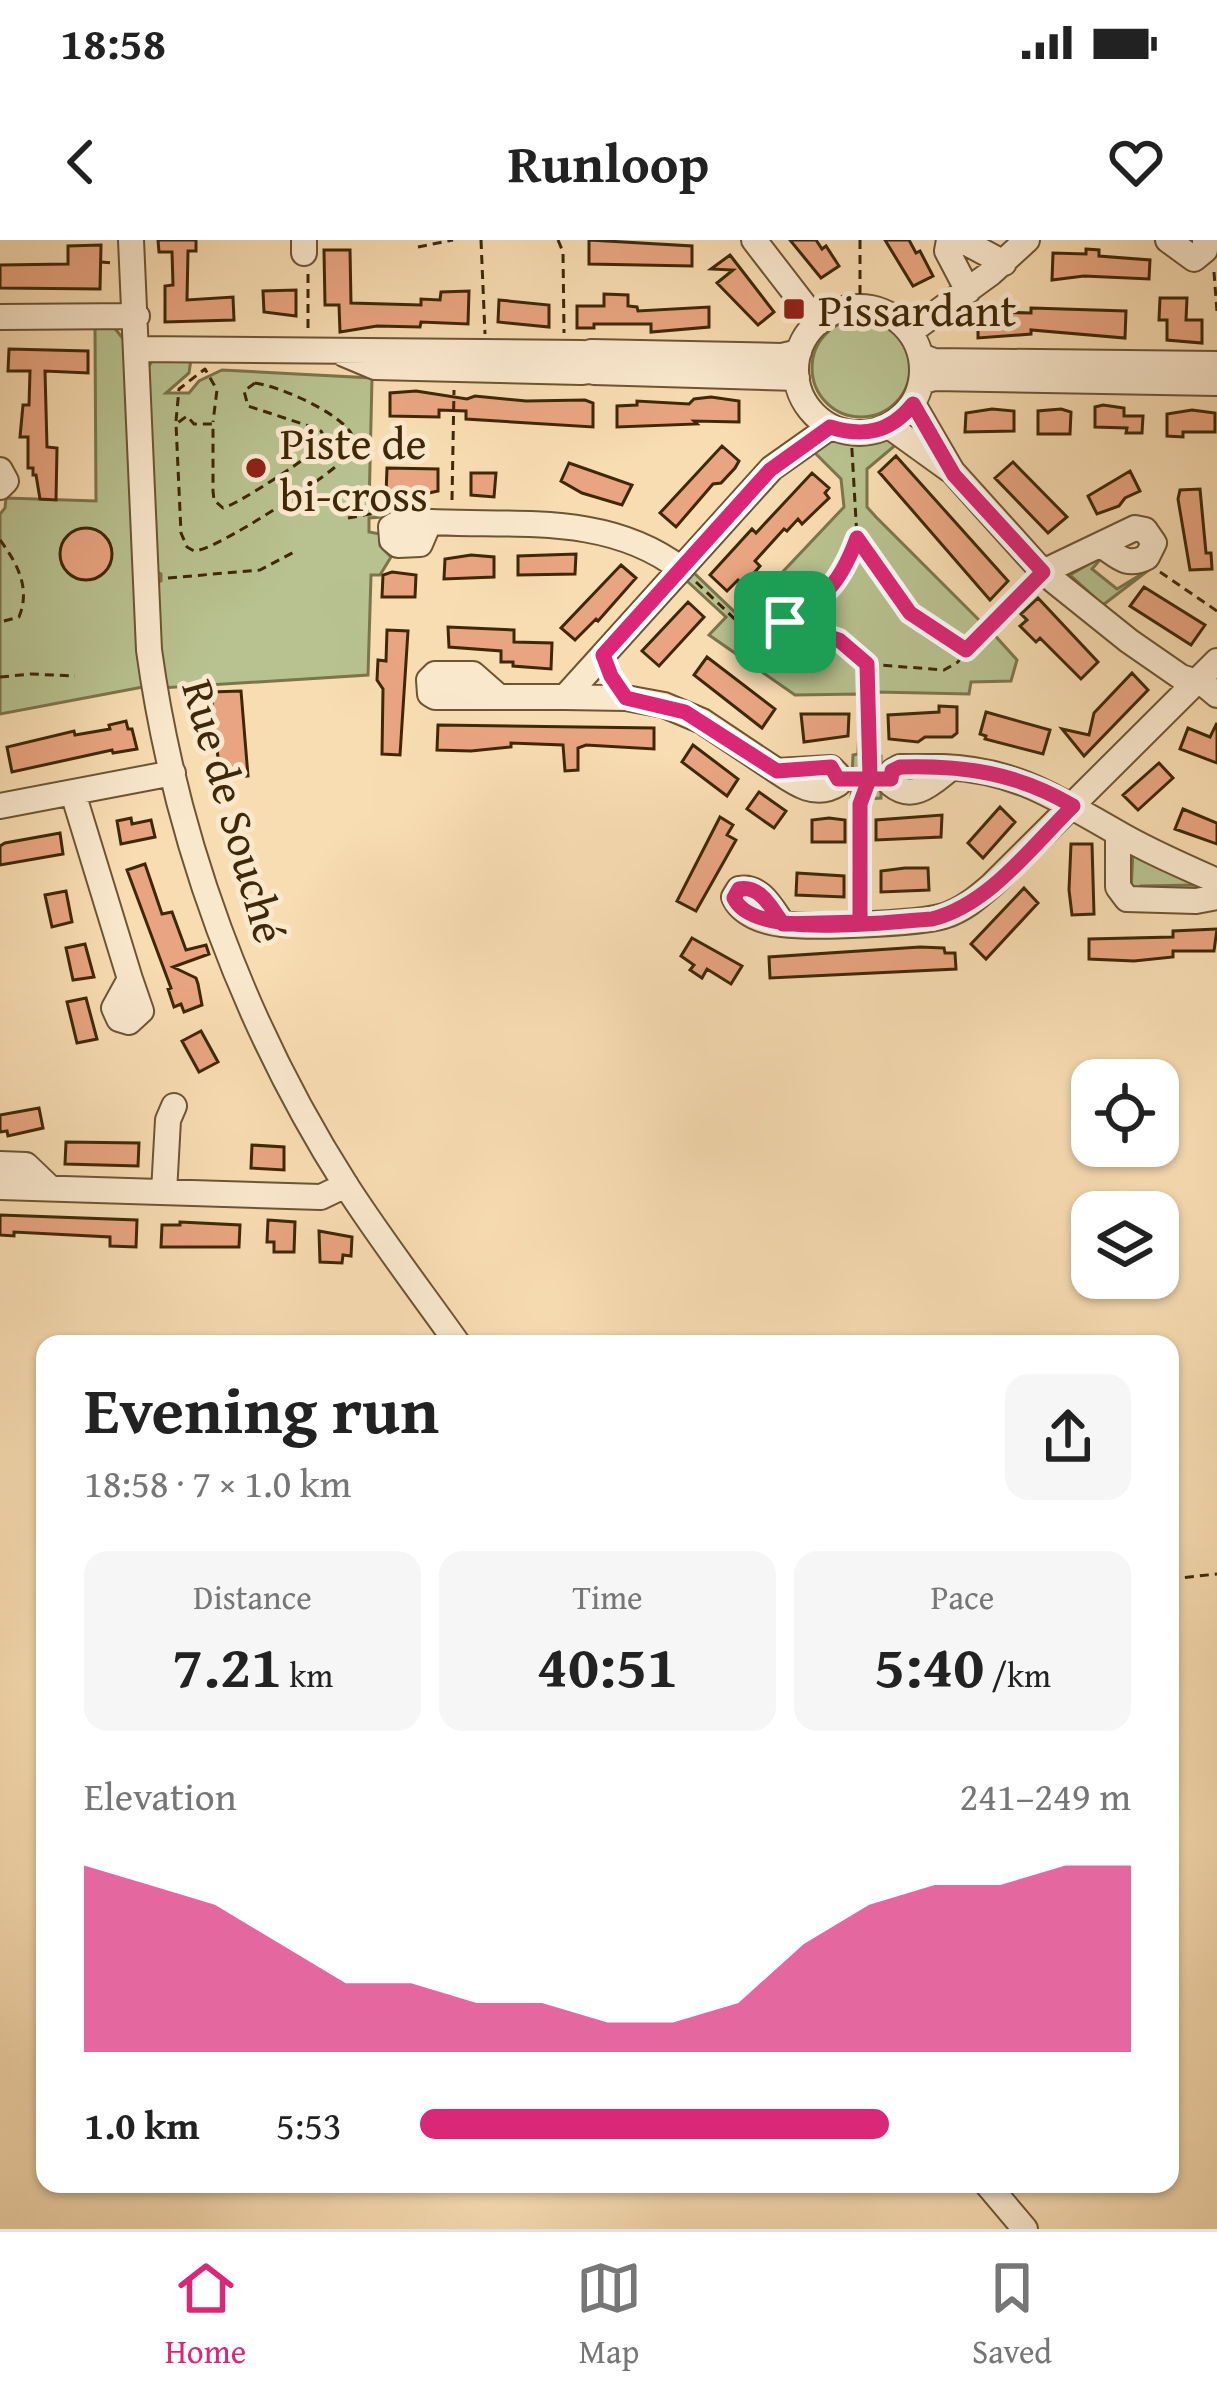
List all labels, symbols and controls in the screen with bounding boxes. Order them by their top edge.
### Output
text: 18:58 [60,10,166,75]
text: Runloop [508,123,709,202]
icon: back [48,129,114,195]
icon: heart [1103,129,1169,195]
place label: Pissardant [818,277,1016,342]
marker: Pissardant [781,296,807,322]
place label: Piste de bi-cross [280,410,428,527]
marker: Piste de bi-cross [243,455,269,481]
pin [734,571,836,673]
icon: arrive [752,589,818,655]
street label: Rue de Souché [166,672,304,950]
map controls [1071,1059,1179,1299]
button: locate [1071,1059,1179,1167]
button: layers [1071,1191,1179,1299]
text: Evening run [84,1360,439,1457]
button: share [1005,1374,1131,1500]
text: 18:58 · 7 × 1.0 km [84,1454,351,1511]
text: Distance [193,1573,312,1621]
text: Time [572,1573,643,1621]
text: Pace [931,1573,994,1621]
text: 7.21 [172,1621,282,1709]
text: 40:51 [537,1621,678,1709]
text: 5:40 [874,1621,984,1709]
text: km [282,1651,333,1699]
text: /km [984,1651,1051,1699]
text: Elevation [84,1767,237,1824]
text: 241–249 m [959,1767,1131,1824]
text: 1.0 km [84,2096,200,2153]
text: 5:53 [276,2096,342,2153]
tab: Home [165,2255,246,2375]
tab: Map [576,2255,642,2375]
tab: Saved [972,2255,1052,2375]

